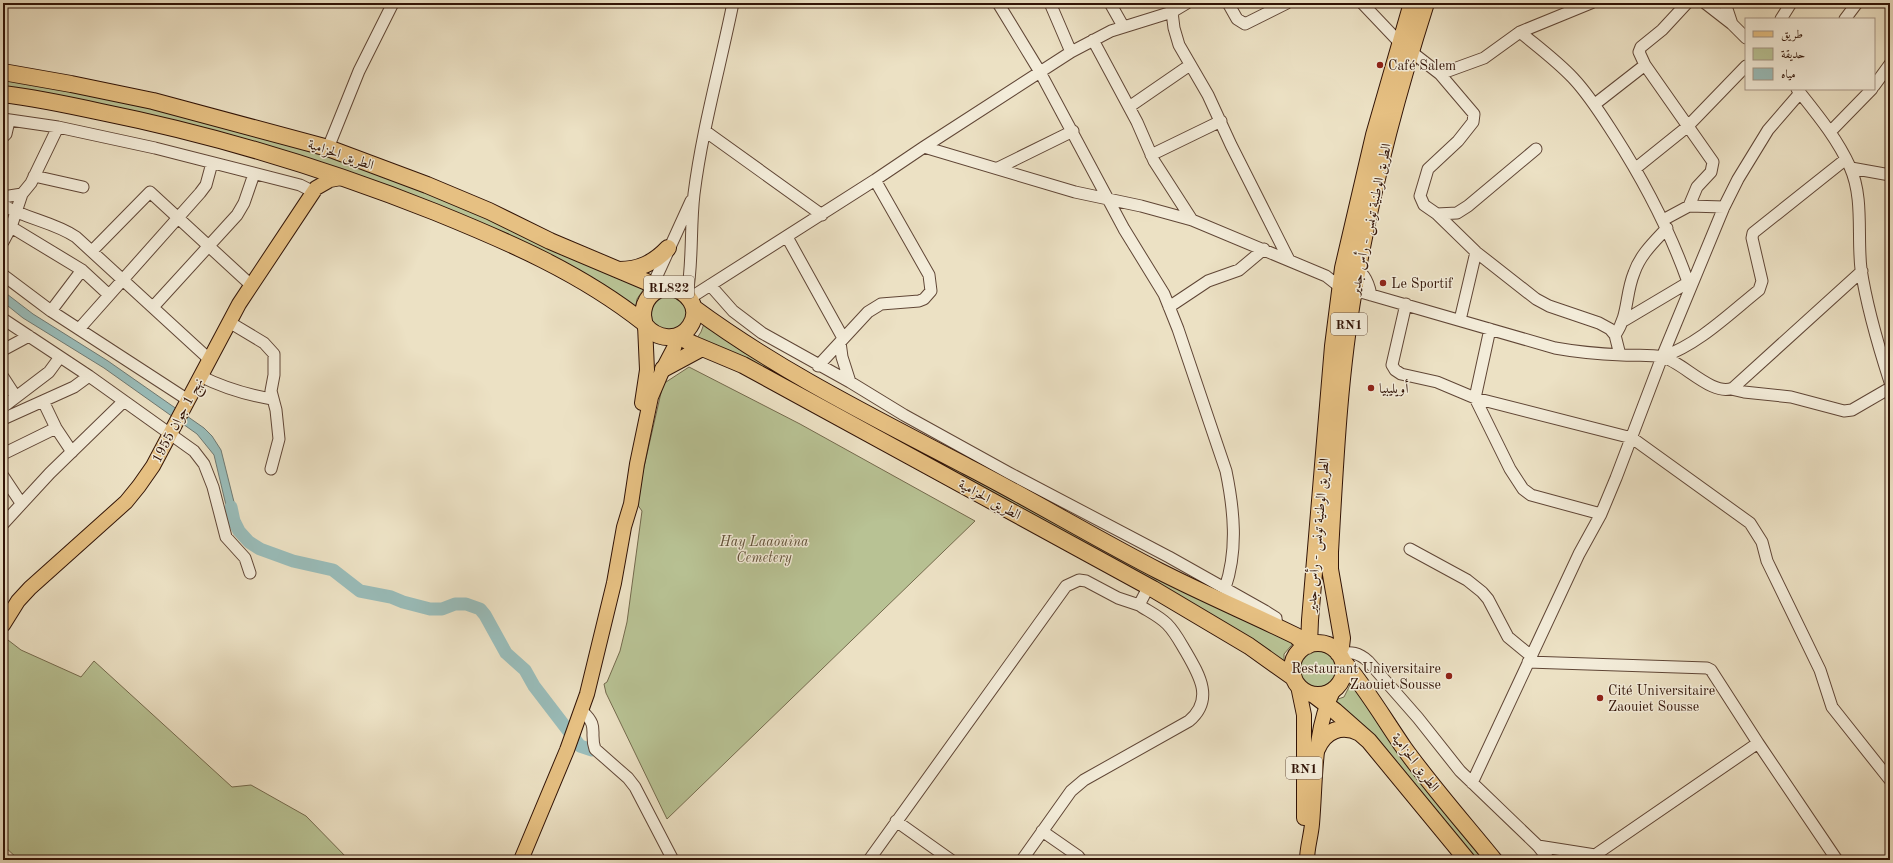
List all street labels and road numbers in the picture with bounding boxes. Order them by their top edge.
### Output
street label: الطريق الحزامية [306,137,375,174]
street label: الطريق الوطنية تونس - رأس جدير [1344,141,1396,299]
road number: RL822 [644,276,694,298]
road number: RN1 [1331,313,1367,335]
street label: نهج 1 جوان 1955 [150,376,210,468]
street label: الطريق الوطنية تونس - رأس جدير [1300,457,1334,615]
street label: الطريق الحزامية [956,477,1023,524]
street label: الطريق الحزامية [1388,731,1441,795]
road number: RN1 [1286,757,1322,779]

